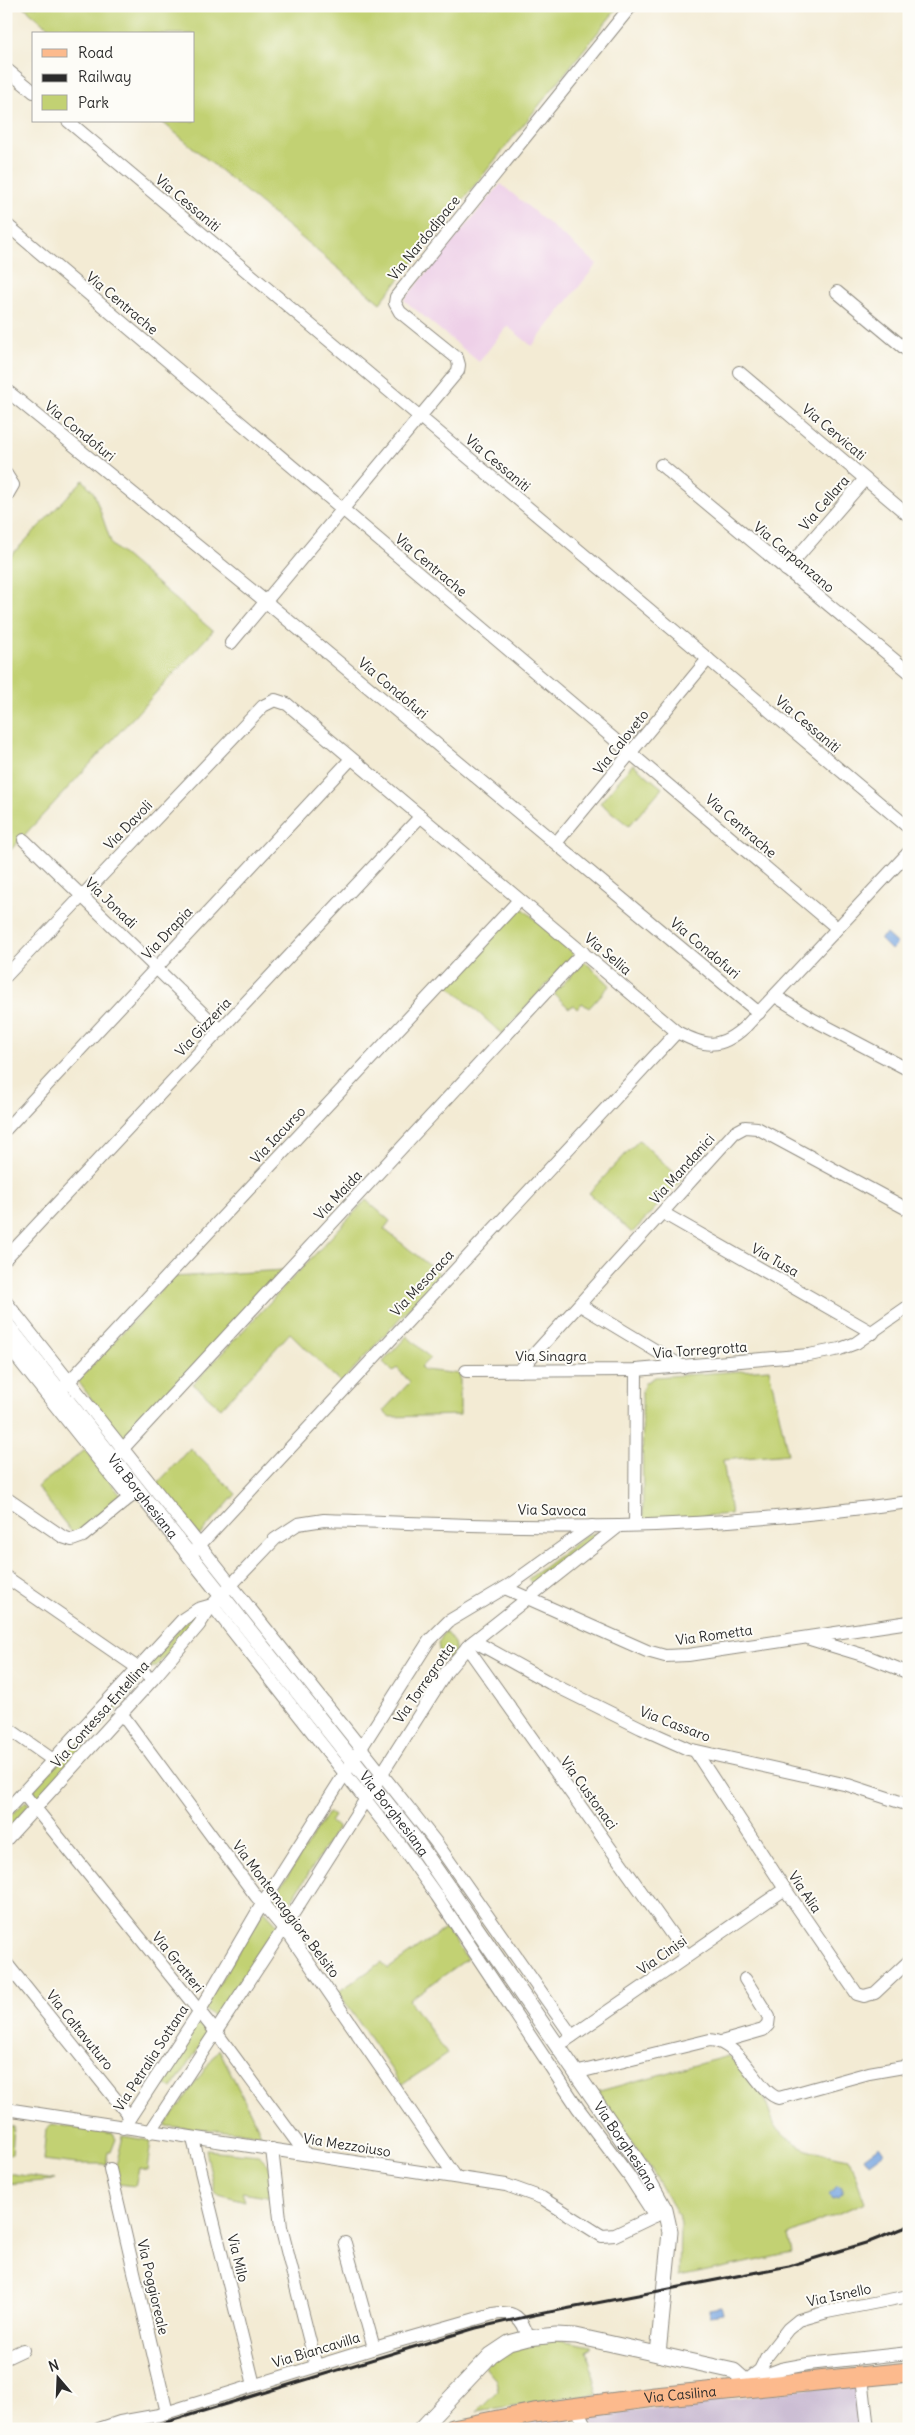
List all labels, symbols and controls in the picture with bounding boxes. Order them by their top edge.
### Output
legend [32,32,195,122]
text: Road [78,43,113,62]
text: Railway [78,67,132,86]
text: Park [78,93,109,112]
street label: Via Cessaniti [152,171,224,235]
street label: Via Nardodipace [384,192,464,284]
street label: Via Centrache [82,268,162,338]
street label: Via Condofuri [41,397,119,465]
street label: Via Cervicati [798,400,870,464]
street label: Via Cessaniti [462,431,534,495]
street label: Via Cellara [795,472,853,534]
street label: Via Carpanzano [750,518,838,596]
street label: Via Centrache [391,530,471,600]
street label: Via Condofuri [354,654,432,722]
street label: Via Cessaniti [772,692,844,756]
street label: Via Caloveto [589,706,653,778]
street label: Via Centrache [702,790,780,862]
street label: Via Davoli [100,796,156,854]
street label: Via Jonadi [81,874,141,932]
street label: Via Drapia [138,903,196,963]
street label: Via Condofuri [666,914,744,982]
street label: Via Sellia [581,929,635,979]
street label: Via Gizzeria [171,994,235,1060]
street label: Via Iacurso [247,1102,309,1168]
street label: Via Mandanici [646,1130,718,1208]
street label: Via Maida [310,1166,366,1224]
street label: Via Tusa [748,1239,802,1281]
street label: Via Mesoraca [387,1246,457,1320]
street label: Via Torregrotta [652,1338,748,1362]
street label: Via Sinagra [515,1347,587,1365]
street label: Via Borghesiana [104,1450,182,1542]
street label: Via Savoca [518,1500,586,1520]
street label: Via Rometta [675,1621,753,1649]
street label: Via Torregrotta [389,1639,459,1727]
street label: Via Contessa Entellina [47,1657,153,1771]
street label: Via Cassaro [637,1702,713,1746]
street label: Via Custonaci [557,1753,621,1833]
street label: Via Borghesiana [356,1768,433,1860]
street label: Via Montemaggiore Belsito [228,1837,344,1981]
street label: Via Alia [785,1868,825,1916]
street label: Via Gratteri [148,1928,208,1996]
street label: Via Cinisi [634,1931,690,1979]
street label: Via Caltavuturo [42,1986,118,2074]
street label: Via Petralia Sottana [110,2001,192,2115]
street label: Via Borghesiana [590,2098,661,2194]
street label: Via Mezzoiuso [302,2129,392,2161]
street label: Via Milo [223,2232,253,2284]
street label: Via Poggioreale [133,2238,173,2336]
street label: Via Isnello [805,2279,873,2311]
street label: Via Biancavilla [270,2328,362,2372]
north arrow [32,2352,82,2402]
text: N [46,2356,61,2376]
street label: Via Casilina [643,2382,717,2407]

